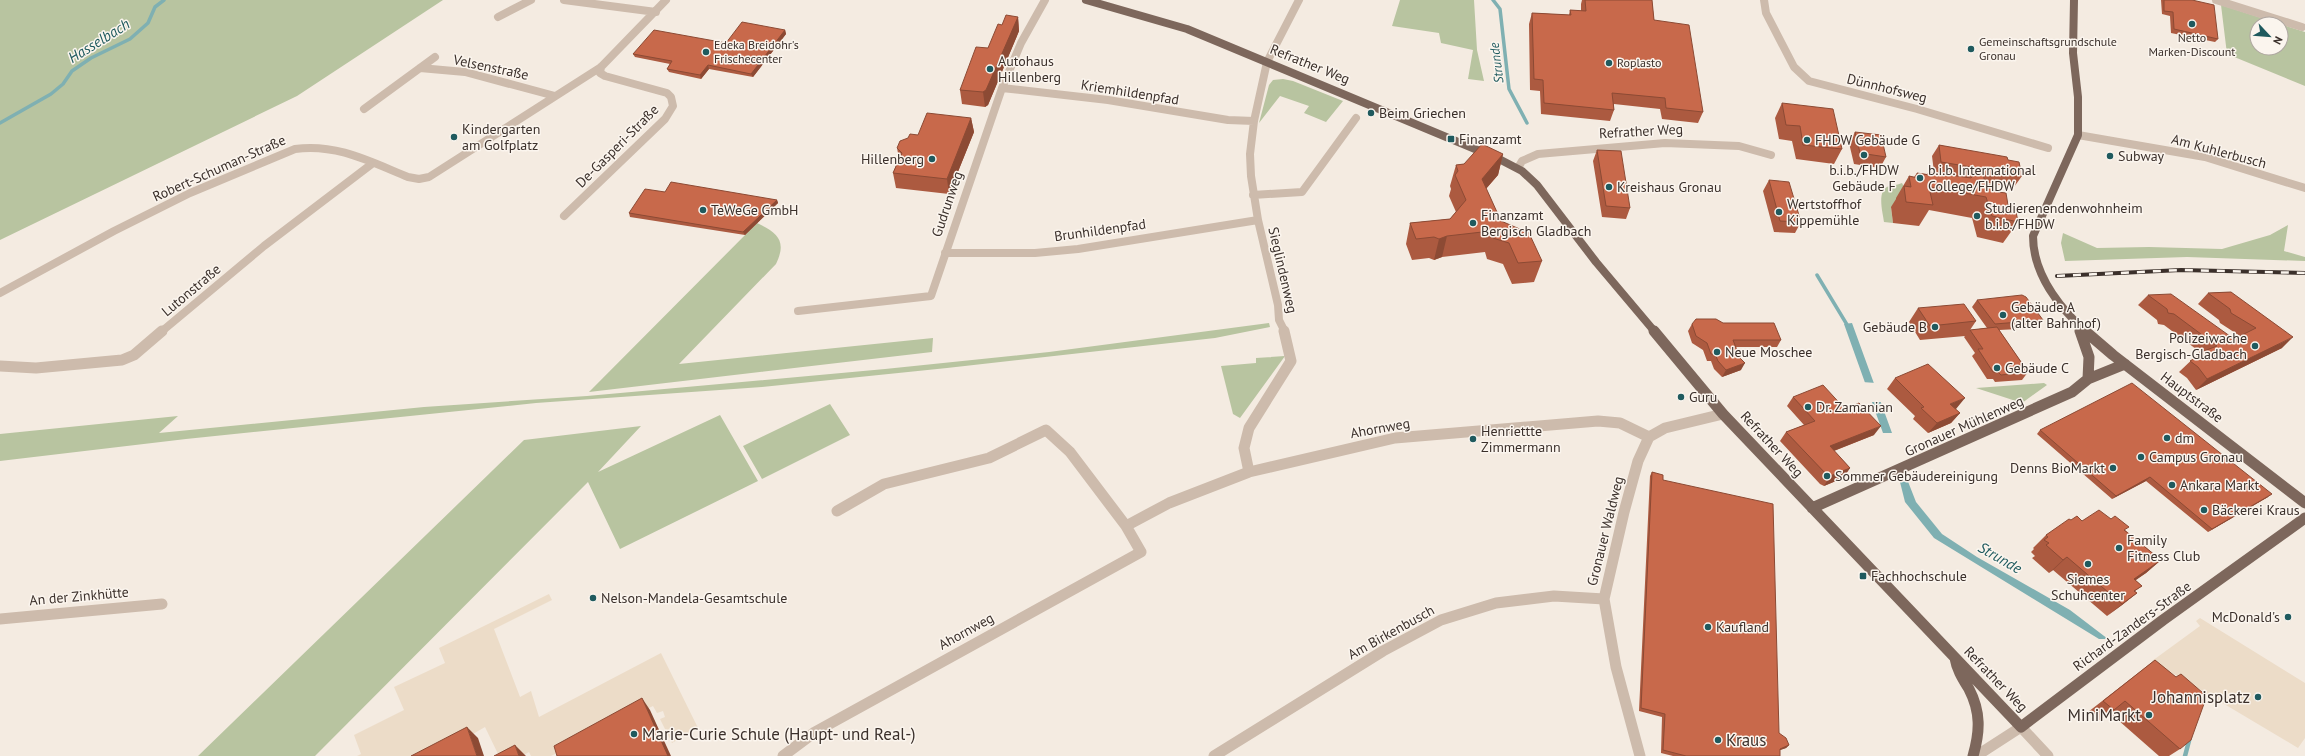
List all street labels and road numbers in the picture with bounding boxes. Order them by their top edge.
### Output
street label: Refrather Weg [1268,40,1352,88]
street label: Velsenstraße [451,50,530,84]
street label: Dünnhofsweg [1845,69,1929,107]
street label: Kriemhildenpfad [1080,75,1180,109]
street label: De-Gasperi-Straße [572,101,662,191]
street label: Refrather Weg [1599,120,1683,142]
street label: Am Kuhlerbusch [2170,130,2268,172]
street label: Robert-Schuman-Straße [150,131,288,205]
street label: Gudrunweg [927,169,967,239]
street label: Brunhildenpfad [1053,215,1147,245]
street label: Sieglindenweg [1264,225,1302,315]
street label: Lutonstraße [158,260,224,320]
street label: Hauptstraße [2157,368,2227,426]
street label: Gronauer Mühlenweg [1902,392,2026,460]
street label: Refrather Weg [1737,407,1807,481]
street label: Ahornweg [1349,414,1411,442]
street label: Gronauer Waldweg [1583,474,1627,588]
street label: Richard-Zanders-Straße [2069,577,2195,675]
street label: An der Zinkhütte [28,583,130,609]
street label: Am Birkenbusch [1345,601,1437,663]
street label: Ahornweg [935,608,997,654]
street label: Refrather Weg [1960,642,2032,716]

